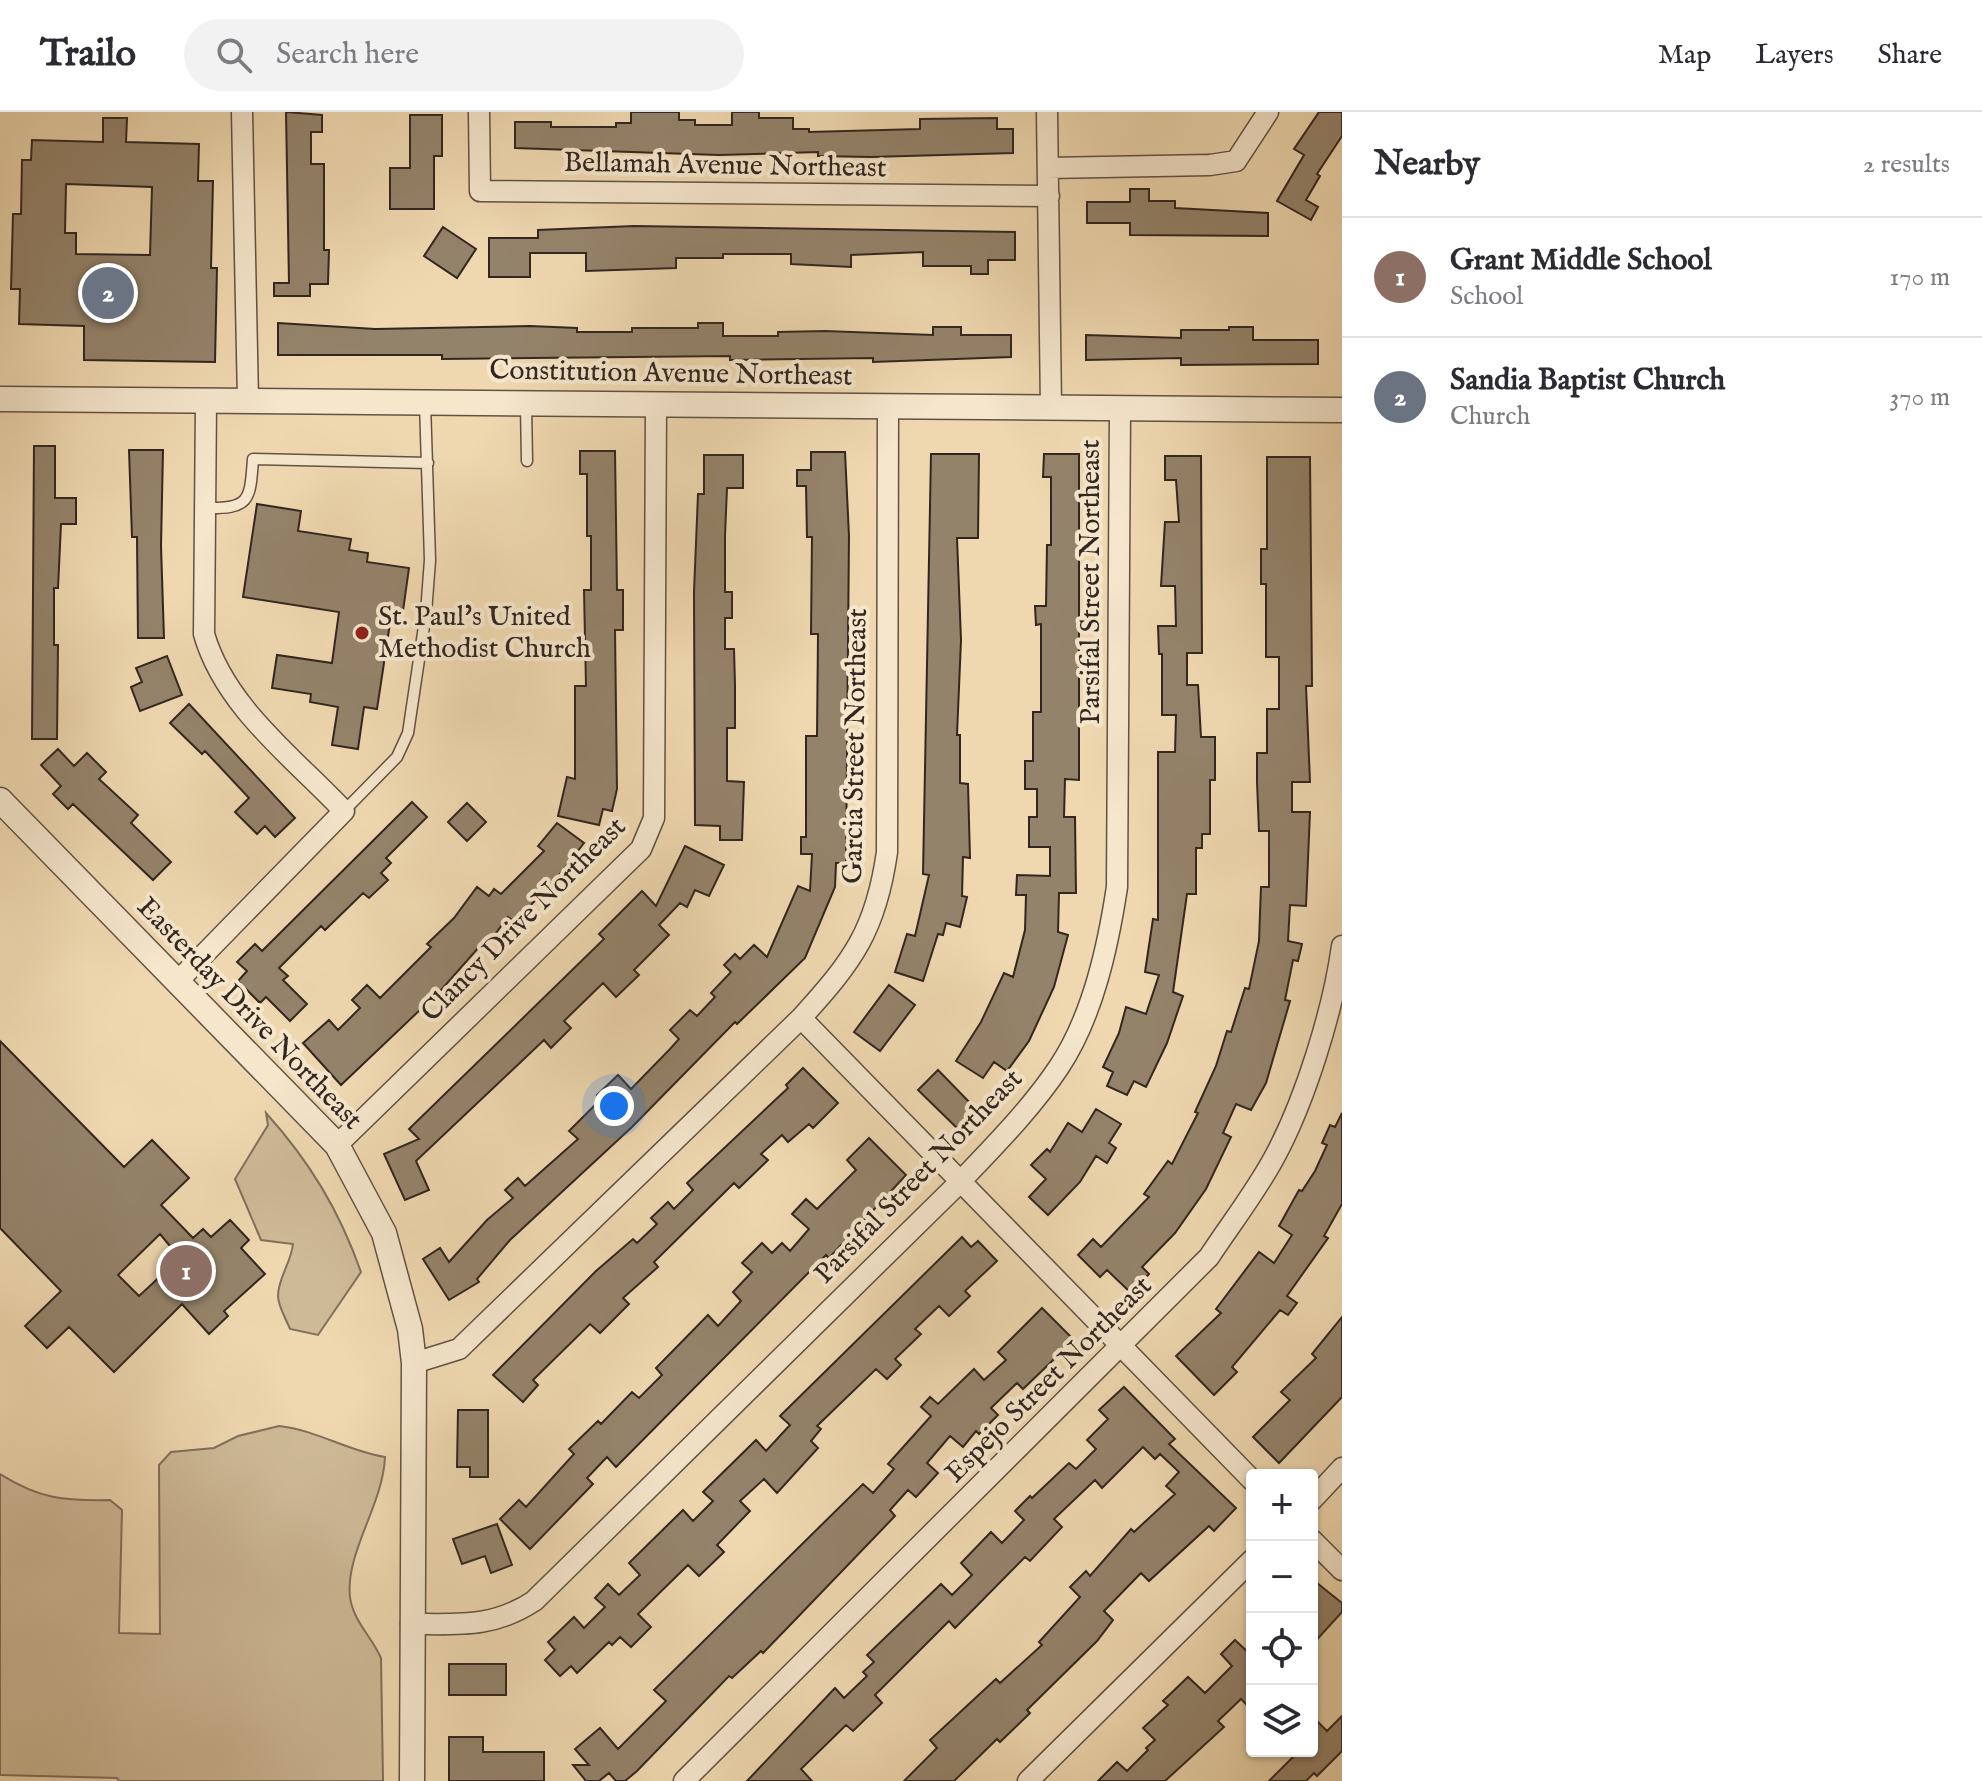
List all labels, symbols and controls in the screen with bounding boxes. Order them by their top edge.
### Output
search box [184,19,744,91]
text: Trailo [40,31,136,79]
icon: search [212,33,256,77]
text: Search here [276,36,419,74]
text: Map [1658,38,1711,73]
text: Layers [1755,38,1834,73]
text: Share [1878,38,1942,73]
text: Nearby [1374,143,1480,186]
street label: Bellamah Avenue Northeast [563,146,887,186]
text: 2 results [1863,148,1950,181]
text: Grant Middle School [1450,242,1712,280]
text: 1 [1395,261,1405,294]
text: 170 m [1890,261,1950,294]
pin: 2 [82,263,134,323]
text: School [1450,280,1523,313]
street label: Constitution Avenue Northeast [489,353,853,395]
text: Sandia Baptist Church [1450,362,1725,400]
text: 2 [1394,381,1406,414]
text: 370 m [1890,381,1950,414]
text: Church [1450,400,1530,433]
street label: Parsifal Street Northeast [1074,439,1109,725]
place label: St. Paul's United Methodist Church [378,600,591,667]
street label: Garcia Street Northeast [836,608,876,884]
marker: St. Paul's United Methodist Church [353,624,371,642]
street label: Clancy Drive Northeast [414,810,634,1030]
street label: Easterday Drive Northeast [129,890,369,1138]
street label: Parsifal Street Northeast [807,1062,1031,1292]
your location [594,1086,634,1126]
pin: 1 [160,1241,212,1301]
street label: Espejo Street Northeast [938,1269,1160,1491]
map controls [1246,1469,1318,1757]
button: + [1246,1469,1318,1541]
button: − [1246,1541,1318,1613]
button: locate [1246,1613,1318,1685]
button: layers [1246,1685,1318,1757]

